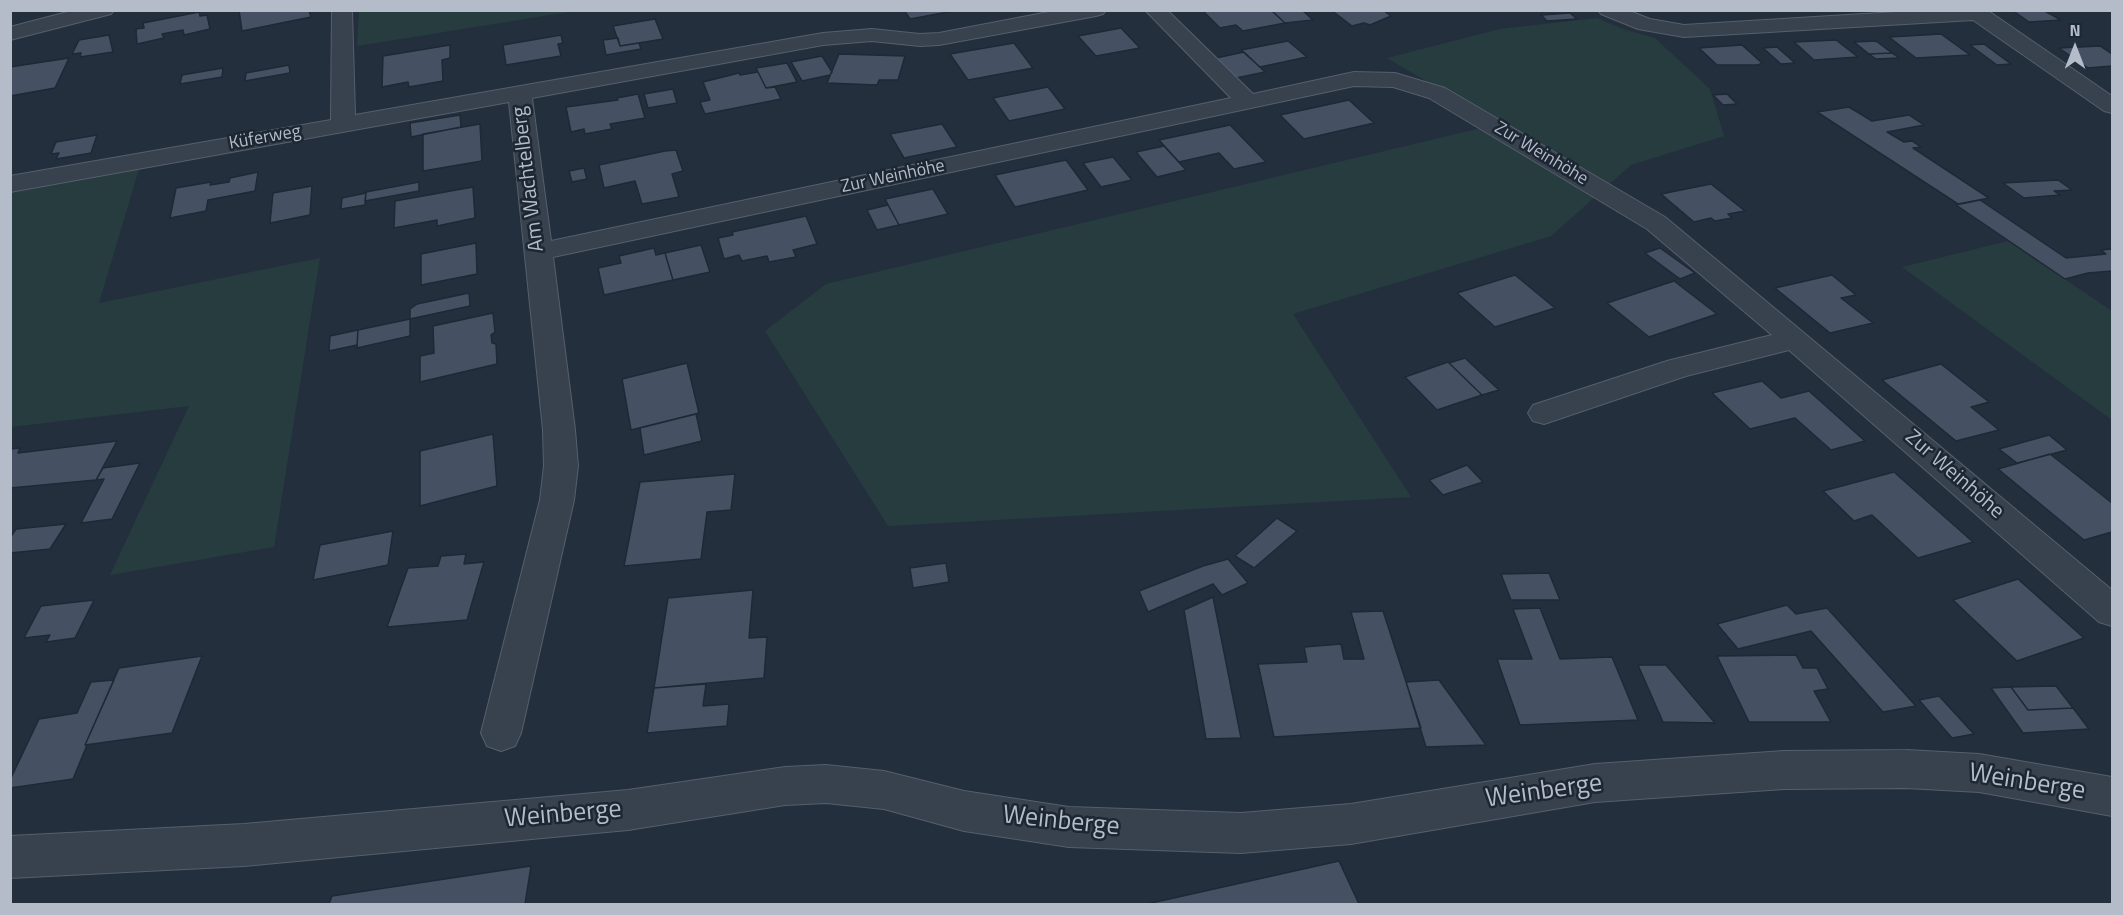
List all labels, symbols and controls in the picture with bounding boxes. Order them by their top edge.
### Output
north arrow [2045,18,2105,78]
text: N [2069,18,2081,42]
street label: Am Wachtelberg [508,105,550,253]
street label: Zur Weinhöhe [1490,118,1592,190]
street label: Küferweg [227,121,303,155]
street label: Zur Weinhöhe [839,155,947,199]
street label: Zur Weinhöhe [1899,425,2009,525]
street label: Weinberge [1967,758,2087,808]
street label: Weinberge [1484,768,1604,816]
street label: Weinberge [503,794,623,836]
street label: Weinberge [1001,800,1121,844]

